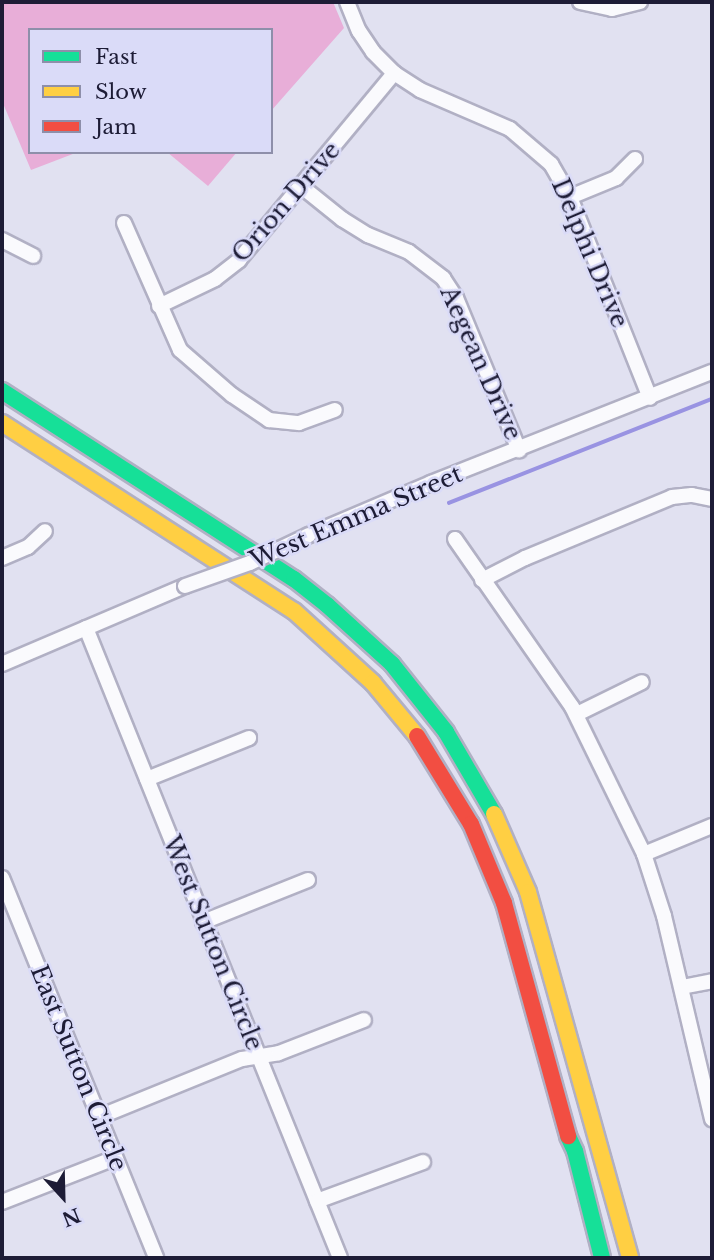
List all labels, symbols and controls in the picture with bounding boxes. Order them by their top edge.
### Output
legend [28,28,273,154]
text: Fast [95,44,137,70]
text: Slow [95,79,147,105]
text: Jam [95,114,137,140]
street label: Orion Drive [226,136,346,268]
street label: Delphi Drive [546,174,634,332]
street label: Aegean Drive [434,282,528,444]
street label: West Emma Street [245,459,467,575]
street label: West Sutton Circle [157,832,269,1054]
street label: East Sutton Circle [25,961,133,1175]
north arrow [28,1162,98,1232]
text: N [58,1203,84,1231]

